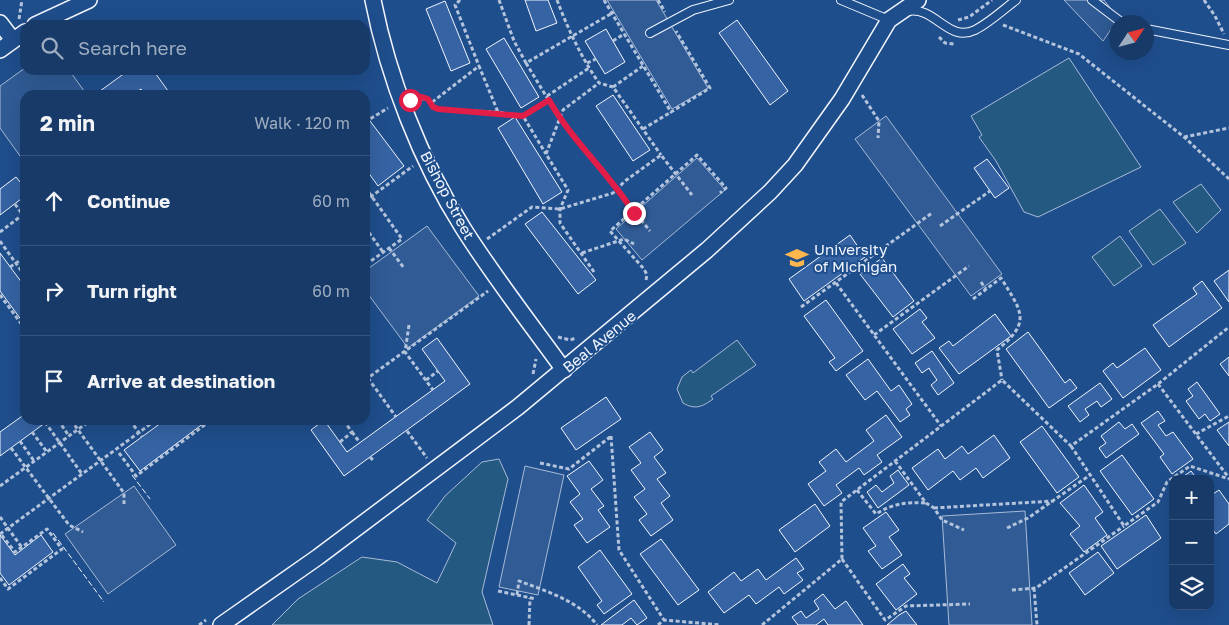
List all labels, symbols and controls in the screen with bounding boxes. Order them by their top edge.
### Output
north arrow [1109,15,1154,60]
search box [20,20,370,75]
icon: search [38,34,66,62]
text: Search here [78,36,187,59]
route start [399,89,422,112]
text: 2 min [40,110,95,136]
text: Walk · 120 m [254,113,350,133]
street label: Bishop Street [417,148,479,242]
icon: ahead [40,187,68,215]
text: Continue [87,189,170,212]
text: 60 m [312,191,350,211]
route end [623,202,646,225]
place label: University of Michigan [814,240,897,275]
school or university icon: University of Michigan [784,245,810,271]
icon: right [40,277,68,305]
text: Turn right [87,279,177,302]
text: 60 m [312,281,350,301]
street label: Beal Avenue [559,306,639,376]
icon: arrive [40,367,68,395]
text: Arrive at destination [87,369,275,392]
map controls [1169,475,1214,610]
button: + [1169,475,1214,520]
button: − [1169,520,1214,565]
button: layers [1169,565,1214,610]

